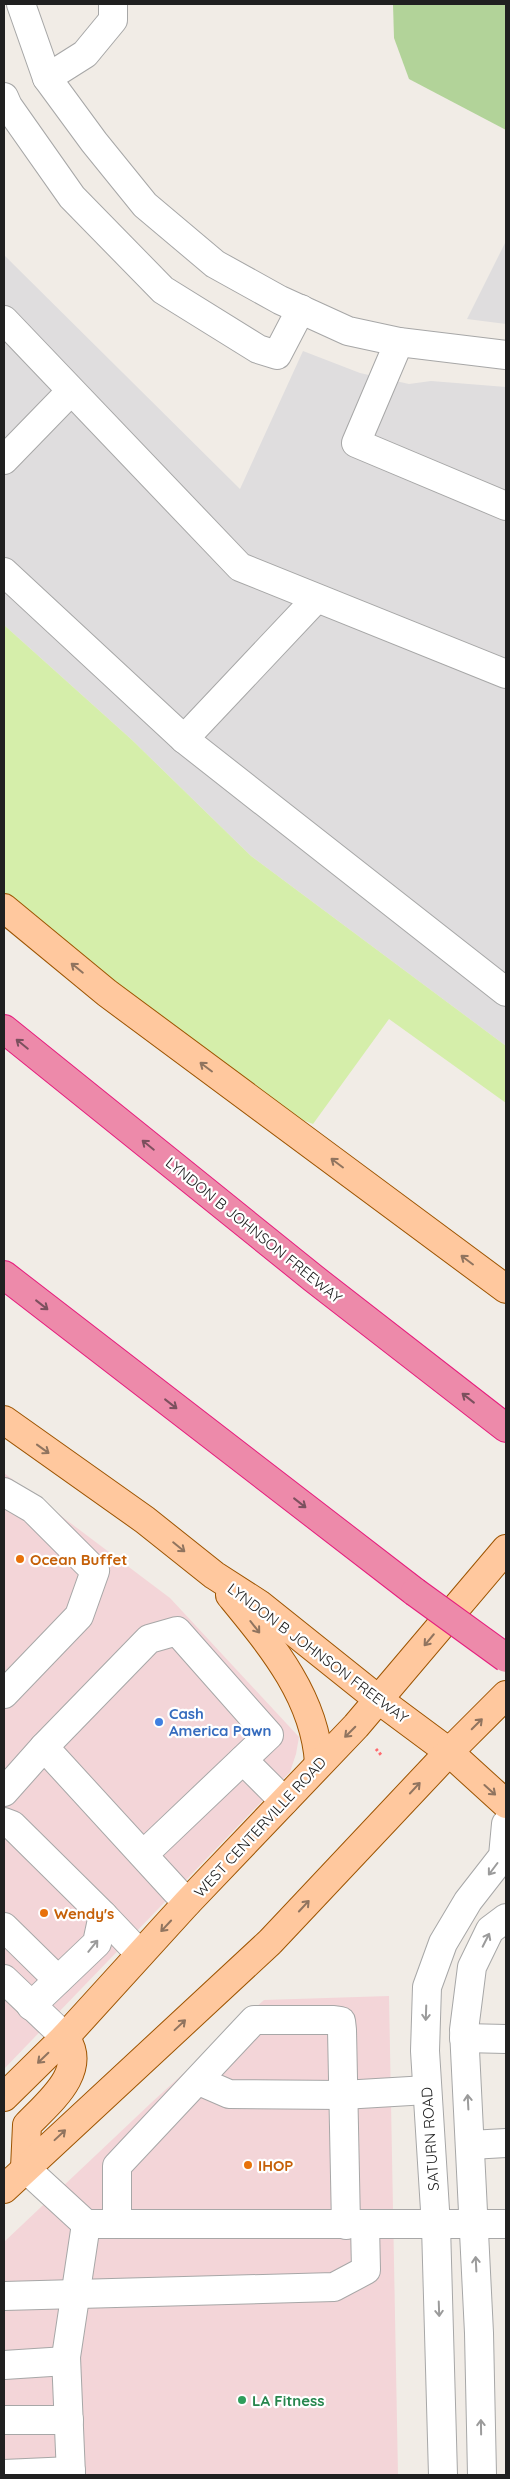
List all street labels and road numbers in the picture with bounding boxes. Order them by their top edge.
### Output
street label: LYNDON B JOHNSON FREEWAY [162,1153,347,1307]
street label: LYNDON B JOHNSON FREEWAY [224,1579,413,1728]
street label: WEST CENTERVILLE ROAD [190,1753,330,1901]
street label: SATURN ROAD [417,2086,443,2192]

